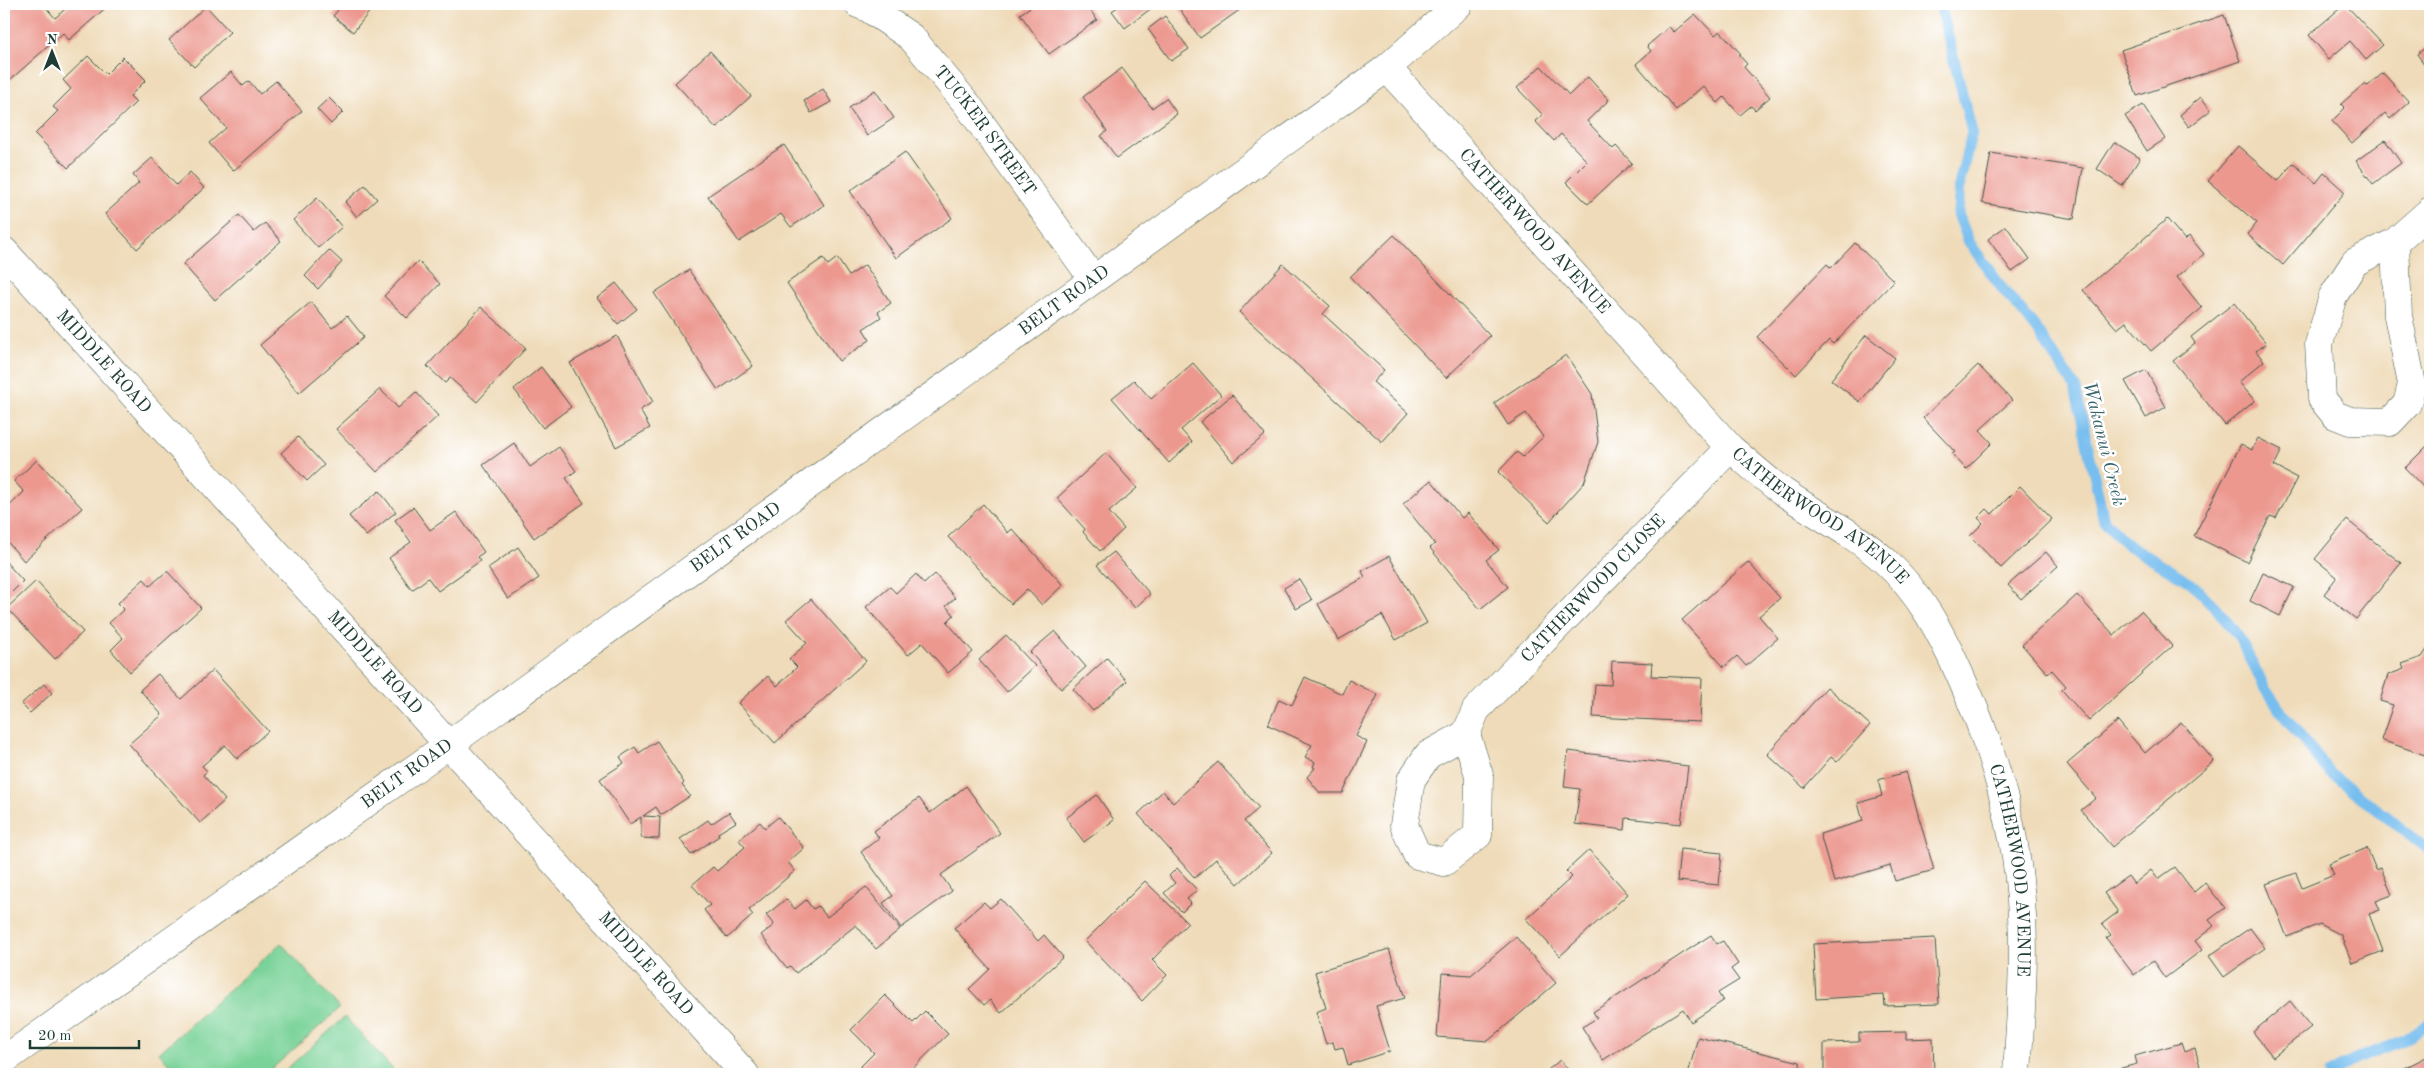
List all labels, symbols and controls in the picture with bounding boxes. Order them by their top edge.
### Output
north arrow [28,28,78,78]
text: N [47,33,58,47]
street label: TUCKER STREET [930,63,1039,199]
street label: CATHERWOOD AVENUE [1456,145,1613,317]
street label: BELT ROAD [1015,262,1113,339]
street label: MIDDLE ROAD [53,307,155,417]
water label: Wakanui Creek [2078,380,2128,508]
street label: CATHERWOOD AVENUE [1728,444,1912,588]
street label: BELT ROAD [687,499,784,576]
street label: CATHERWOOD CLOSE [1518,511,1669,666]
street label: MIDDLE ROAD [324,608,426,718]
street label: BELT ROAD [358,736,456,812]
street label: CATHERWOOD AVENUE [1986,762,2032,977]
street label: MIDDLE ROAD [595,909,697,1019]
scale bar [30,1018,139,1050]
text: 20 m [38,1029,72,1044]

